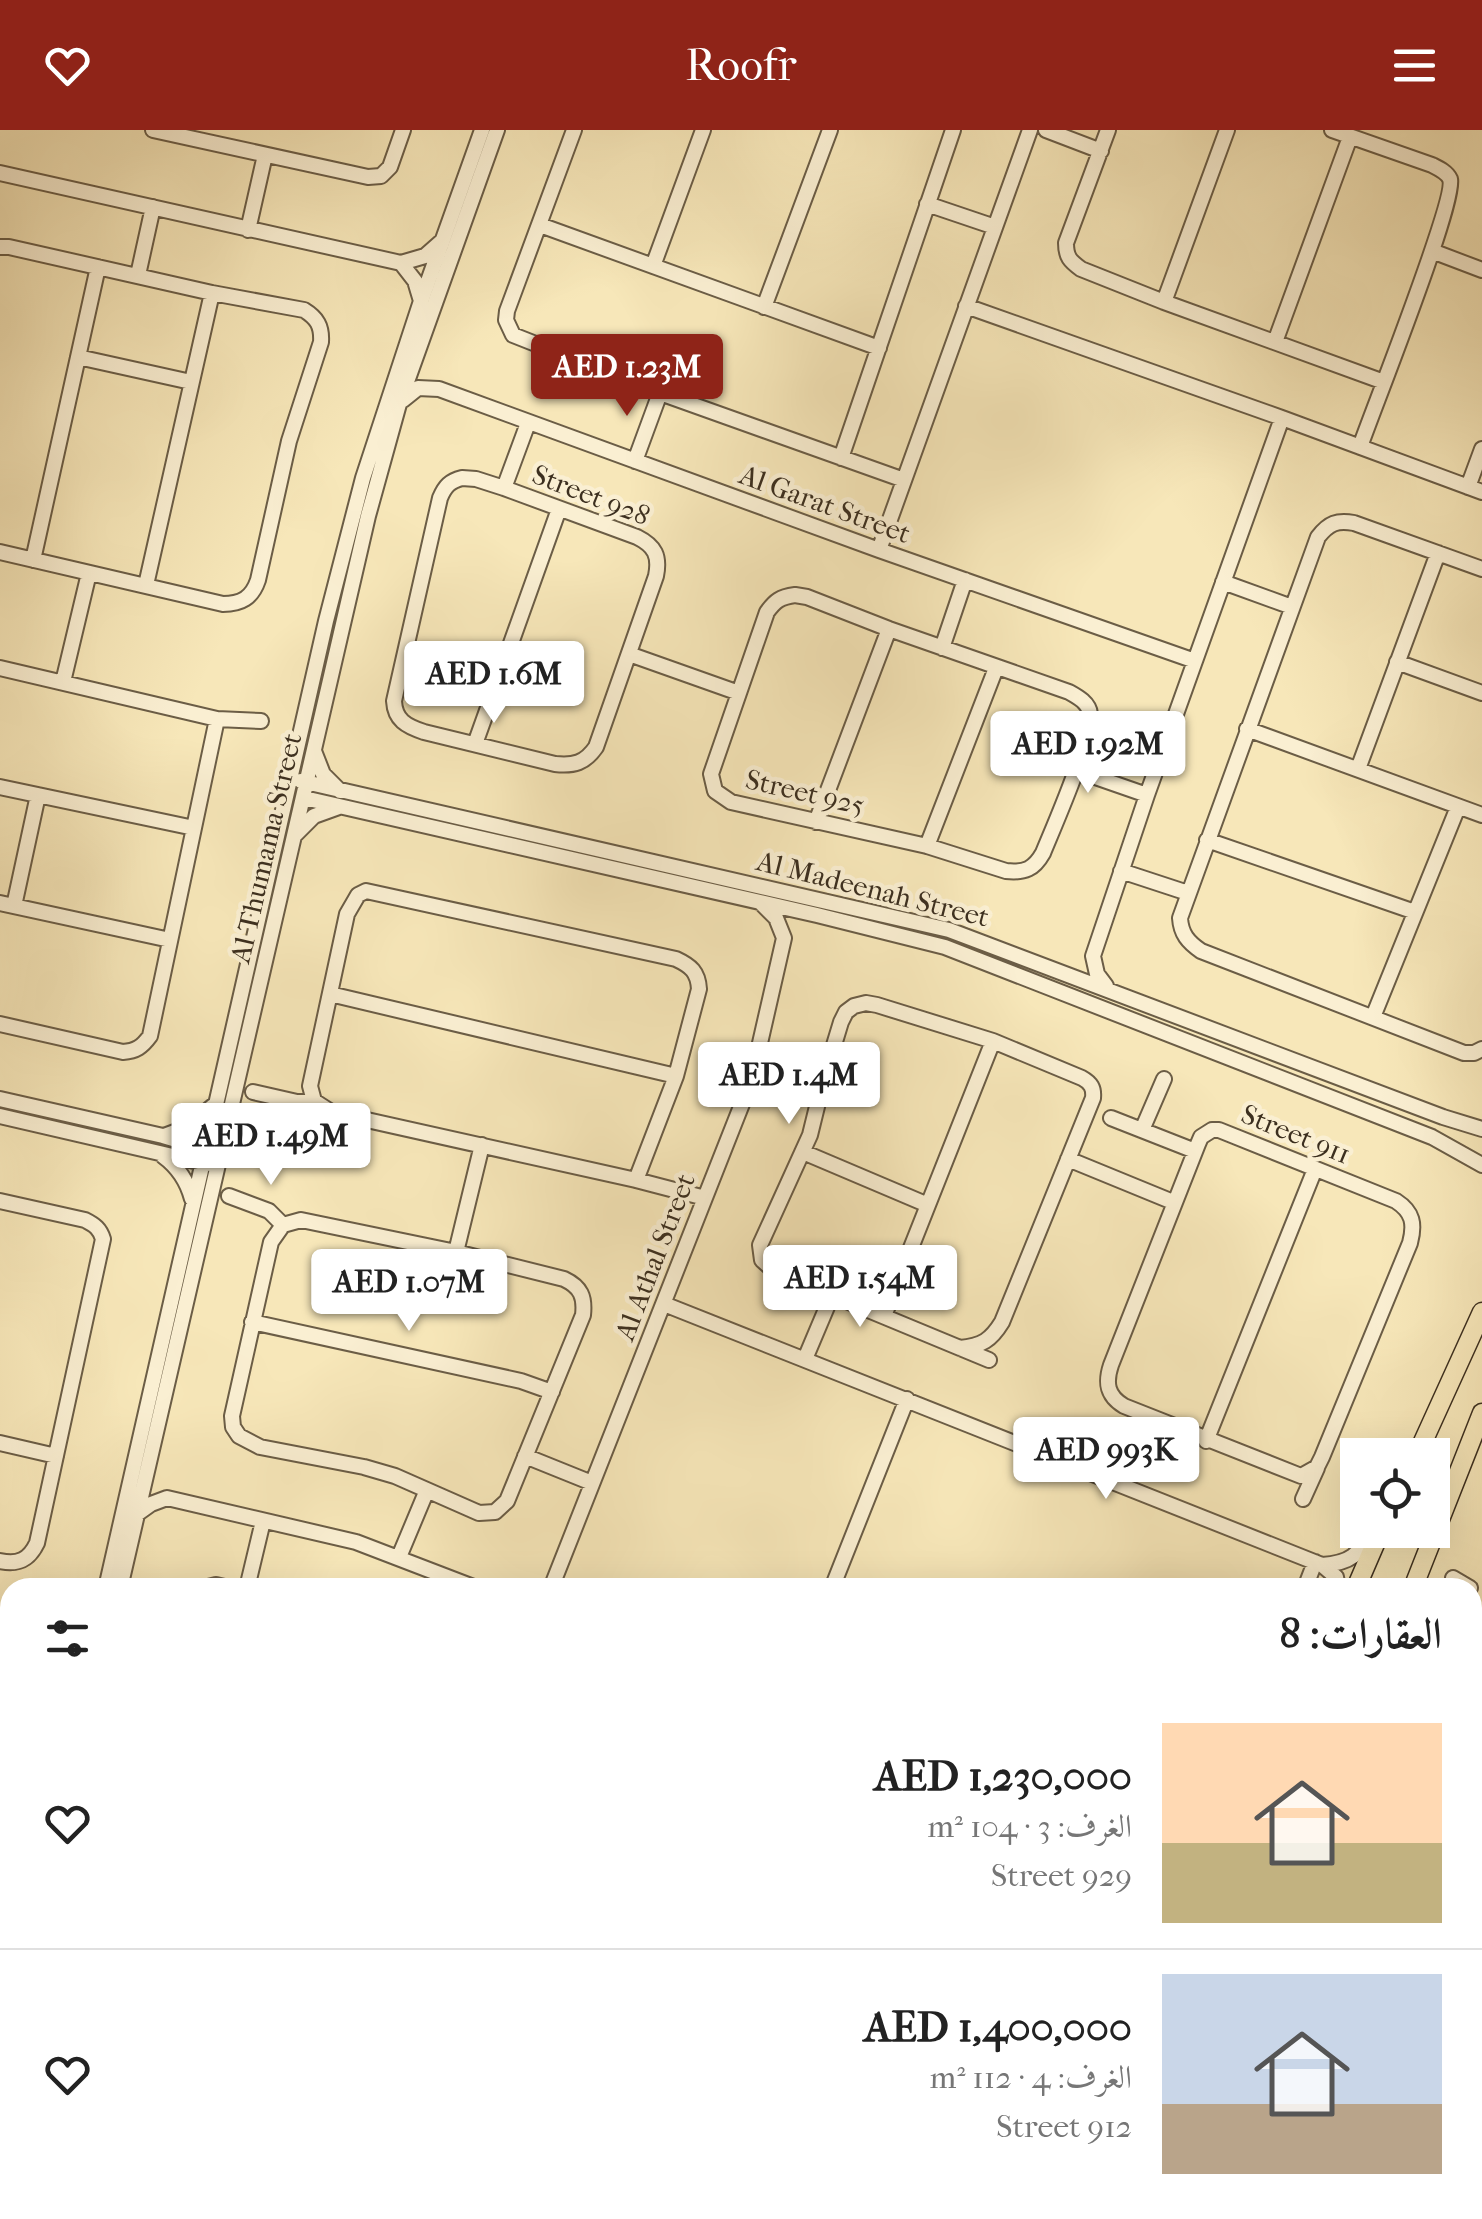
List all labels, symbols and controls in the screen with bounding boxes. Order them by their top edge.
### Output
icon: heart [40,38,95,93]
icon: menu [1387,38,1442,93]
text: Roofr [685,39,797,92]
pin: AED 1.23M [513,334,741,419]
text: AED 1.23M [553,348,701,385]
street label: Al Garat Street [734,457,915,550]
street label: Street 928 [528,458,654,532]
pin: AED 1.6M [391,641,597,726]
text: AED 1.6M [426,655,562,692]
pin: AED 1.92M [974,711,1202,796]
text: AED 1.92M [1012,725,1164,762]
street label: Al Thumama Street [223,730,309,967]
street label: Street 925 [742,762,868,822]
street label: Al Madeenah Street [752,844,993,934]
pin: AED 1.4M [686,1042,892,1127]
text: AED 1.4M [720,1056,858,1093]
street label: Street 911 [1237,1097,1355,1171]
pin: AED 1.49M [157,1103,385,1188]
text: AED 1.49M [194,1117,348,1154]
street label: Al Athal Street [608,1169,702,1346]
pin: AED 1.54M [746,1245,974,1330]
pin: AED 1.07M [295,1249,523,1334]
text: AED 1.54M [785,1259,935,1296]
text: AED 1.07M [333,1263,485,1300]
pin: AED 993K [1003,1417,1209,1502]
text: AED 993K [1035,1431,1177,1468]
map controls [1340,1438,1450,1548]
button: locate [1340,1438,1450,1548]
text: العقارات: 8 [1280,1610,1442,1659]
icon: filters [40,1611,95,1666]
text: AED 1,230,000 [874,1752,1132,1801]
icon: home [1242,1763,1362,1883]
icon: heart [40,1796,95,1851]
text: الغرف: 3 · 104 m² [927,1808,1132,1845]
text: Street 929 [991,1857,1132,1894]
text: AED 1,400,000 [864,2003,1132,2052]
icon: home [1242,2014,1362,2134]
icon: heart [40,2047,95,2102]
text: الغرف: 4 · 112 m² [930,2059,1132,2096]
text: Street 912 [996,2108,1132,2145]

